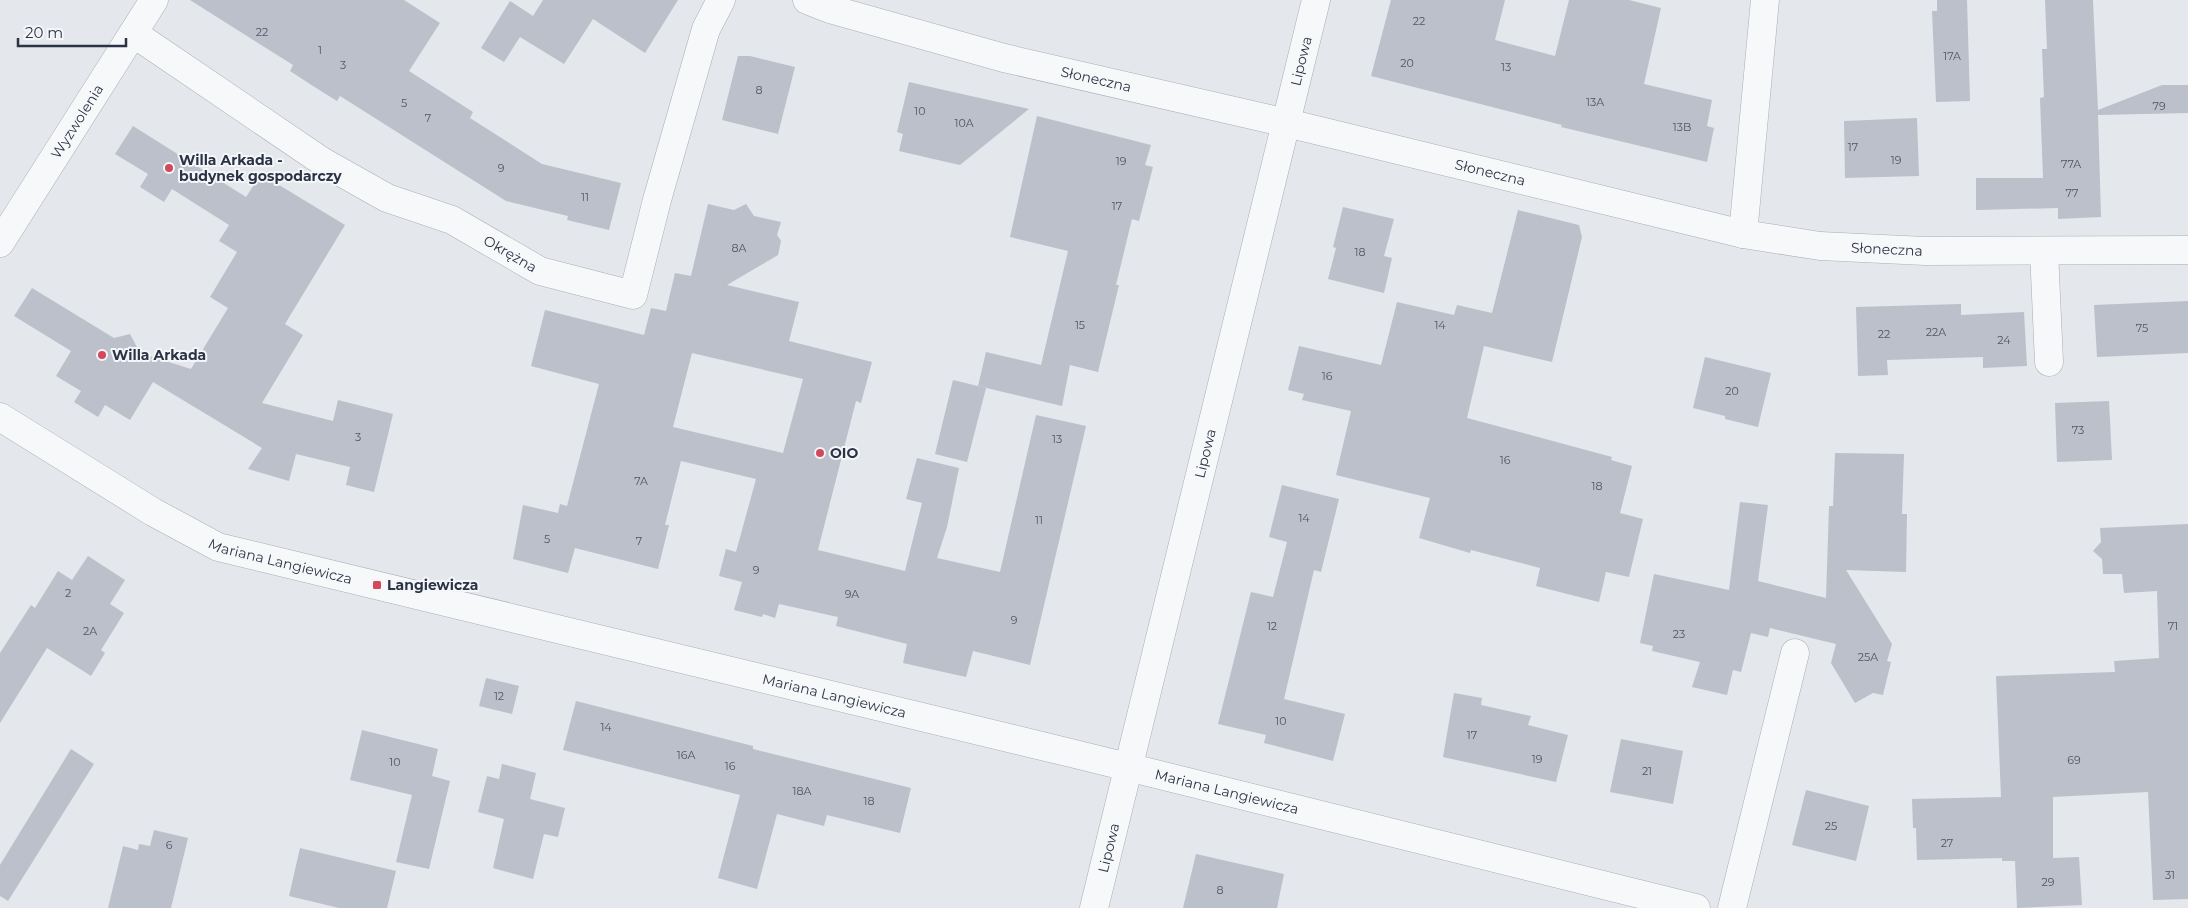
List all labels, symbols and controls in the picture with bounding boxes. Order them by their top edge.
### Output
house number: 22 [1413,14,1425,28]
scale bar [18,15,125,47]
text: 20 m [25,23,63,42]
house number: 22 [256,25,268,39]
street label: Lipowa [1286,34,1316,88]
house number: 1 [318,43,322,57]
house number: 17A [1943,49,1961,63]
house number: 20 [1400,56,1414,70]
house number: 3 [340,58,346,72]
house number: 13 [1501,60,1511,74]
street label: Słoneczna [1059,62,1133,96]
street label: Wyzwolenia [47,81,107,162]
house number: 8 [755,83,763,97]
house number: 13A [1586,95,1604,109]
house number: 5 [401,96,407,110]
house number: 79 [2152,99,2166,113]
house number: 10 [914,104,926,118]
house number: 7 [425,111,431,125]
house number: 10A [954,116,974,130]
house number: 13B [1673,120,1691,134]
house number: 17 [1848,140,1858,154]
place label: Willa Arkada - budynek gospodarczy [179,151,342,185]
house number: 19 [1891,153,1902,167]
house number: 19 [1116,154,1127,168]
street label: Słoneczna [1453,155,1527,190]
house number: 77A [2061,157,2081,171]
house number: 9 [498,161,505,175]
marker: Willa Arkada - budynek gospodarczy [163,162,175,174]
house number: 77 [2066,186,2078,200]
house number: 11 [581,190,589,204]
house number: 17 [1112,199,1122,213]
street label: Okrężna [480,231,540,276]
street label: Słoneczna [1850,238,1923,260]
house number: 8A [732,241,747,255]
house number: 18 [1355,245,1366,259]
house number: 15 [1075,318,1085,332]
house number: 14 [1434,318,1446,332]
house number: 75 [2136,321,2148,335]
house number: 22A [1926,325,1946,339]
house number: 22 [1878,327,1890,341]
house number: 24 [1997,333,2011,347]
place label: Willa Arkada [112,346,206,364]
marker: Willa Arkada [96,349,108,361]
house number: 16 [1322,369,1333,383]
house number: 20 [1725,384,1739,398]
house number: 73 [2072,423,2084,437]
street label: Lipowa [1190,427,1220,480]
house number: 3 [355,430,361,444]
house number: 13 [1052,432,1062,446]
place label: OIO [830,444,858,462]
marker: OIO [814,447,826,459]
house number: 16 [1500,453,1511,467]
house number: 7A [634,474,648,488]
house number: 18 [1592,479,1603,493]
house number: 14 [1298,511,1310,525]
house number: 11 [1035,513,1043,527]
house number: 5 [544,532,550,546]
street label: Mariana Langiewicza [205,534,354,588]
house number: 7 [636,534,642,548]
house number: 9 [753,563,760,577]
place label: Langiewicza [387,576,478,594]
marker: Langiewicza [371,579,383,591]
house number: 2 [65,586,71,600]
house number: 9A [845,587,859,601]
house number: 9 [1011,613,1018,627]
house number: 12 [1267,619,1277,633]
house number: 71 [2168,619,2178,633]
house number: 2A [83,624,97,638]
house number: 23 [1673,627,1685,641]
house number: 25A [1858,650,1878,664]
street label: Mariana Langiewicza [761,670,908,722]
house number: 12 [494,689,504,703]
house number: 10 [1275,714,1287,728]
house number: 14 [600,720,612,734]
house number: 17 [1467,728,1477,742]
house number: 16A [677,748,695,762]
house number: 19 [1532,752,1543,766]
house number: 69 [2067,753,2081,767]
house number: 10 [389,755,401,769]
house number: 16 [725,759,736,773]
house number: 21 [1642,764,1652,778]
street label: Mariana Langiewicza [1153,765,1301,818]
house number: 18A [793,784,812,798]
house number: 18 [864,794,875,808]
house number: 25 [1825,819,1837,833]
street label: Lipowa [1094,821,1123,874]
house number: 27 [1941,836,1953,850]
house number: 6 [166,838,173,852]
house number: 31 [2165,868,2175,882]
house number: 29 [2042,875,2055,889]
house number: 8 [1216,883,1224,897]

